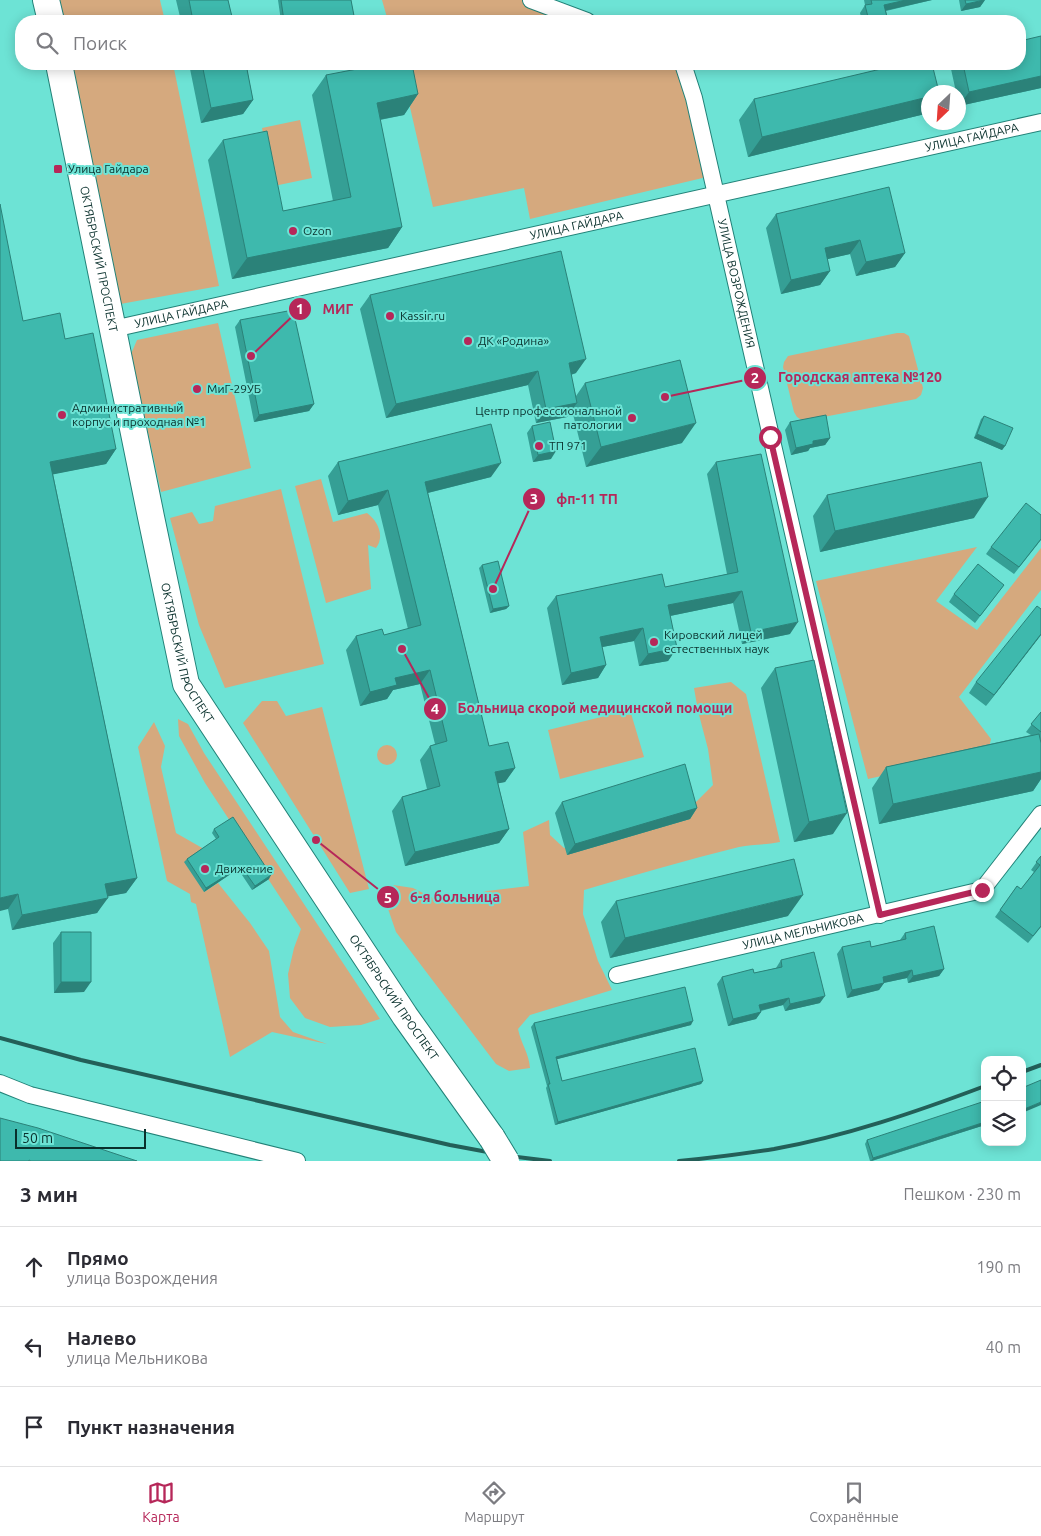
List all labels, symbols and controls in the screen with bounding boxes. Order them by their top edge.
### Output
search box [15,15,1026,70]
icon: search [33,29,61,57]
text: Поиск [73,32,127,54]
north arrow [921,85,966,130]
street label: УЛИЦА ГАЙДАРА [924,120,1020,154]
place label: Улица Гайдара [68,162,149,175]
marker: Улица Гайдара [52,163,64,175]
street label: ОКТЯБРЬСКИЙ ПРОСПЕКТ [78,185,120,333]
street label: УЛИЦА ГАЙДАРА [529,208,625,242]
street label: УЛИЦА ВОЗРОЖДЕНИЯ [716,218,758,349]
place label: Ozon [303,224,332,237]
marker: Ozon [287,225,299,237]
callout: МИГ [288,294,364,323]
street label: УЛИЦА ГАЙДАРА [133,297,229,330]
text: 1 [296,300,304,317]
text: МИГ [323,301,353,317]
place label: Kassir.ru [400,309,445,322]
marker: Kassir.ru [384,310,396,322]
place label: ДК «Родина» [478,334,549,347]
marker: ДК «Родина» [462,335,474,347]
callout: Городская аптека №120 [743,363,952,392]
text: 2 [751,369,759,386]
text: Городская аптека №120 [778,369,942,385]
place label: МиГ-29УБ [207,382,261,395]
marker: МиГ-29УБ [191,383,203,395]
place label: Административный корпус и проходная №1 [72,401,206,428]
place label: Центр профессиональной патологии [475,404,622,431]
marker: Административный корпус и проходная №1 [56,409,68,421]
marker: Центр профессиональной патологии [626,412,638,424]
route start [759,426,782,449]
place label: ТП 971 [549,439,587,452]
marker: ТП 971 [533,440,545,452]
callout: фп-11 ТП [521,485,628,514]
text: 3 [530,490,538,507]
text: фп-11 ТП [556,491,618,507]
street label: ОКТЯБРЬСКИЙ ПРОСПЕКТ [159,581,217,726]
place label: Кировский лицей естественных наук [664,628,770,655]
marker: Кировский лицей естественных наук [648,636,660,648]
callout: Больница скорой медицинской помощи [423,694,742,723]
text: 4 [431,700,439,717]
text: Больница скорой медицинской помощи [458,700,732,716]
place label: Движение [215,862,273,875]
marker: Движение [199,863,211,875]
route end [971,879,994,902]
callout: 6-я больница [375,883,510,912]
text: 5 [384,889,392,906]
text: 6-я больница [410,889,500,905]
street label: УЛИЦА МЕЛЬНИКОВА [741,911,865,952]
street label: ОКТЯБРЬСКИЙ ПРОСПЕКТ [347,932,442,1063]
map controls [981,1056,1026,1146]
button: locate [981,1056,1026,1101]
button: layers [981,1101,1026,1146]
scale bar [15,1126,146,1149]
text: 50 m [22,1130,53,1146]
text: 3 мин [20,1182,78,1206]
text: Пешком · 230 m [903,1185,1021,1203]
text: Прямо [67,1247,129,1269]
icon: ahead [20,1253,48,1281]
text: 190 m [976,1258,1021,1276]
text: улица Возрождения [67,1269,218,1287]
text: Налево [67,1327,136,1349]
icon: left [20,1333,48,1361]
text: 40 m [985,1338,1021,1356]
text: улица Мельникова [67,1349,208,1367]
icon: arrive [20,1413,48,1441]
text: Пункт назначения [67,1416,235,1438]
tab: Карта [142,1479,180,1525]
tab: Маршрут [464,1479,525,1525]
tab: Сохранённые [809,1479,899,1525]

